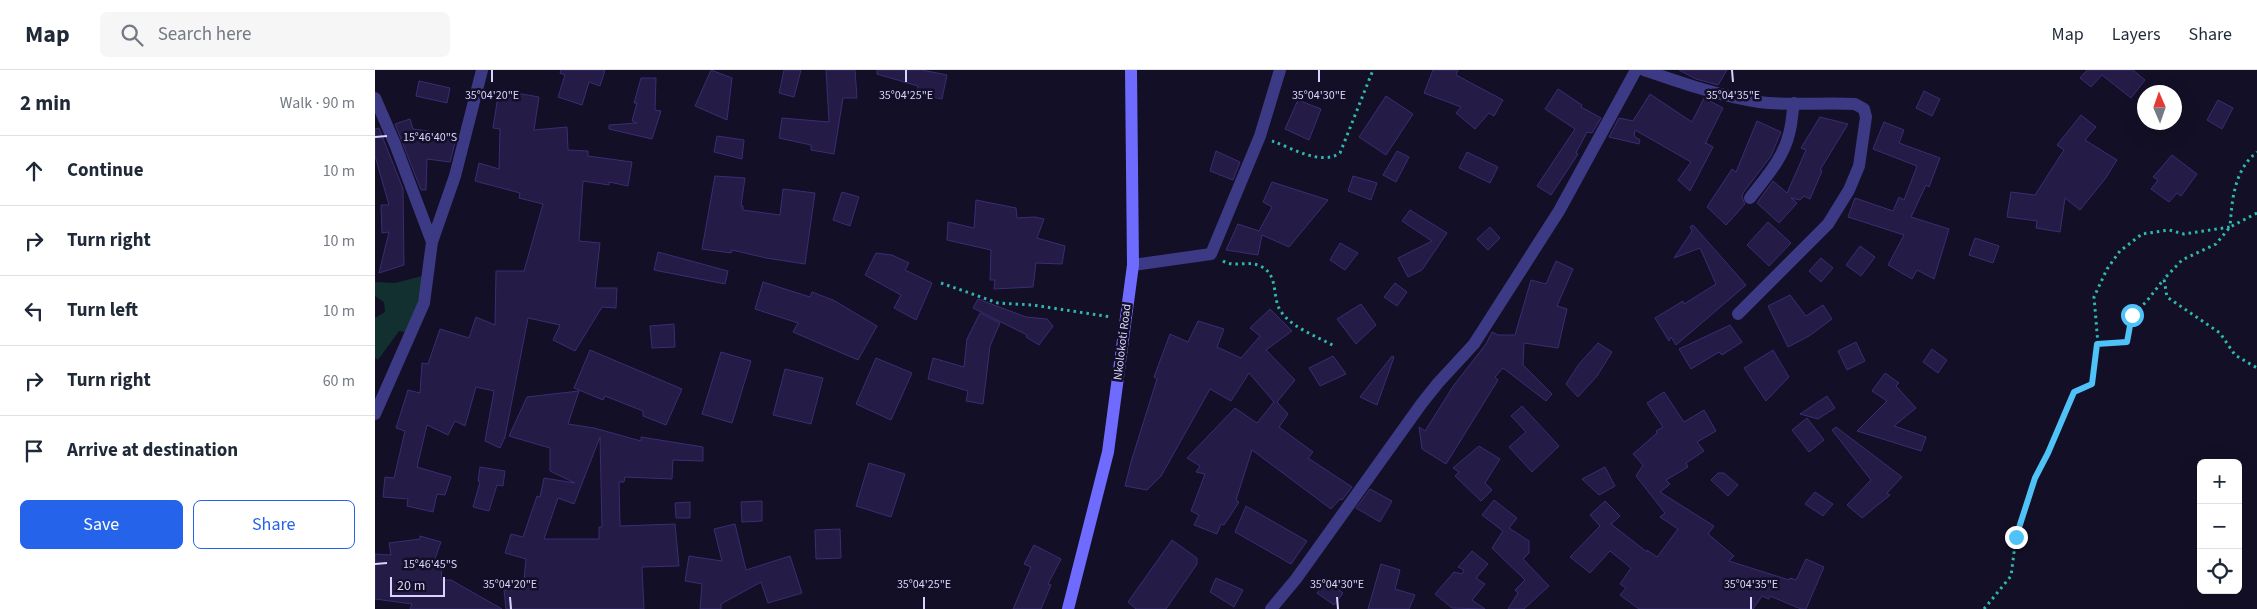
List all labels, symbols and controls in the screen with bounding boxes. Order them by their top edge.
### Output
search box [100,12,450,57]
text: Map [25,17,70,52]
icon: search [118,21,146,49]
text: Search here [158,21,251,48]
text: Map [2052,22,2084,47]
text: Layers [2112,22,2161,47]
text: Share [2189,22,2232,47]
north arrow [2137,85,2182,130]
text: 35°04'20"E [465,87,519,104]
text: 35°04'25"E [879,87,933,104]
text: 35°04'30"E [1292,87,1346,104]
text: 35°04'35"E [1706,87,1760,104]
text: 2 min [20,88,71,118]
text: Walk · 90 m [280,92,355,114]
text: 15°46'40"S [403,129,457,146]
icon: ahead [20,157,48,185]
text: Continue [67,157,144,184]
text: 10 m [323,160,355,182]
icon: right [20,227,48,255]
text: Turn right [67,227,151,254]
text: 10 m [323,230,355,252]
icon: left [20,297,48,325]
text: Turn left [67,297,138,324]
text: 10 m [323,300,355,322]
street label: Nkolokoti Road [1109,303,1136,381]
route start [2121,304,2144,327]
icon: right [20,367,48,395]
text: Turn right [67,367,151,394]
text: 60 m [323,370,355,392]
icon: arrive [20,437,48,465]
text: Arrive at destination [67,437,238,464]
map controls [2197,459,2242,594]
button: + [2197,459,2242,504]
button: Save [20,500,183,549]
button: Share [193,500,355,549]
button: − [2197,504,2242,549]
route end [2005,526,2028,549]
button: locate [2197,549,2242,594]
text: 15°46'45"S [403,556,457,573]
scale bar [390,574,445,597]
text: 20 m [397,576,425,596]
text: 35°04'20"E [483,576,537,593]
text: 35°04'25"E [897,576,951,593]
text: 35°04'30"E [1310,576,1364,593]
text: 35°04'35"E [1724,576,1778,593]

